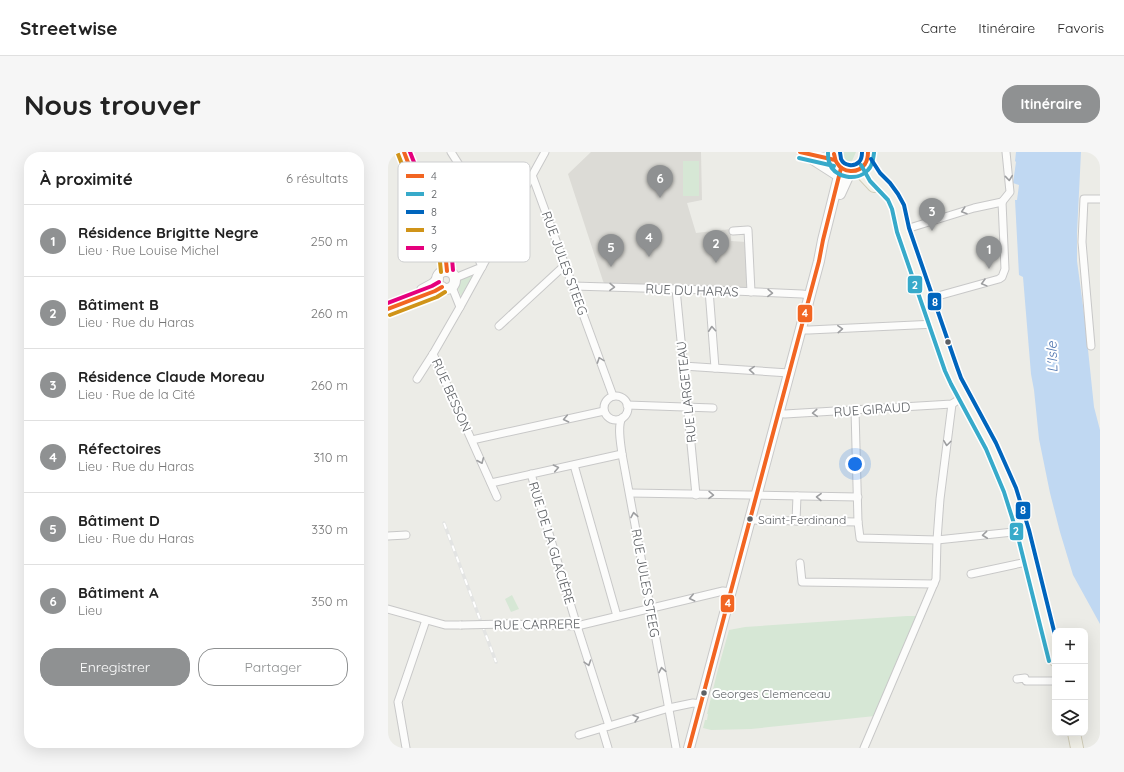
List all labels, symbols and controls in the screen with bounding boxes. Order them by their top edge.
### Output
text: Streetwise [20,16,117,40]
text: Carte [921,19,956,37]
text: Itinéraire [978,19,1035,37]
text: Favoris [1057,19,1104,37]
button: Itinéraire [1002,85,1100,123]
text: Nous trouver [24,87,201,122]
legend [398,162,530,262]
pin: 6 [647,165,673,198]
text: À proximité [40,168,133,189]
text: 4 [431,169,437,183]
text: 6 résultats [286,170,348,186]
one-way arrow [1004,175,1013,181]
text: 2 [431,187,437,201]
pin: 3 [919,198,945,231]
text: 8 [431,205,437,219]
one-way arrow [961,206,968,215]
street label: RUE JULES STEEG [539,209,591,317]
text: Résidence Brigitte Negre [78,223,259,242]
text: 3 [431,223,437,237]
pin: 4 [636,224,662,257]
pin: 2 [703,230,729,263]
text: 1 [50,233,56,249]
text: 250 m [311,233,348,249]
pin: 5 [598,234,624,267]
pin: 1 [976,236,1002,269]
text: 9 [431,241,437,255]
text: Lieu · Rue Louise Michel [78,242,219,258]
line badge: 2 [907,275,923,294]
text: 2 [912,278,918,292]
one-way arrow [981,279,988,287]
street label: RUE DU HARAS [645,280,739,300]
one-way arrow [609,283,615,292]
one-way arrow [767,288,773,297]
line badge: 8 [927,292,942,311]
text: Bâtiment B [78,295,159,314]
text: 8 [932,295,938,309]
line badge: 4 [797,304,813,323]
text: 2 [49,305,57,321]
text: 260 m [311,305,348,321]
text: 4 [802,306,809,320]
text: Lieu · Rue du Haras [78,314,194,330]
one-way arrow [837,325,843,333]
one-way arrow [707,326,716,332]
unlabelled marker [943,337,953,347]
street label: RUE LARGETEAU [673,340,699,444]
water label: L'Isle [1042,340,1062,373]
street label: RUE BESSON [429,356,475,434]
one-way arrow [596,356,605,363]
one-way arrow [749,366,755,375]
text: Résidence Claude Moreau [78,367,265,386]
text: 3 [50,377,56,393]
text: 260 m [311,377,348,393]
text: Lieu · Rue de la Cité [78,386,195,402]
street label: RUE GIRAUD [833,398,911,420]
one-way arrow [812,408,818,417]
one-way arrow [563,415,569,423]
text: Réfectoires [78,439,161,458]
one-way arrow [943,440,952,446]
text: 4 [49,449,57,465]
text: 310 m [313,449,348,465]
your location [845,454,865,474]
one-way arrow [476,457,484,464]
text: Lieu · Rue du Haras [78,458,194,474]
one-way arrow [553,465,559,473]
street label: RUE DE LA GLACIÈRE [526,480,578,606]
one-way arrow [708,491,714,499]
one-way arrow [816,493,822,501]
line badge: 8 [1015,501,1031,520]
text: 8 [1020,503,1026,517]
text: Bâtiment D [78,511,160,530]
one-way arrow [630,511,639,518]
place label: Saint-Ferdinand [758,512,846,527]
marker: Saint-Ferdinand [745,514,755,524]
text: 5 [49,521,57,537]
text: 330 m [311,521,348,537]
line badge: 2 [1009,522,1024,541]
text: 2 [1013,524,1019,538]
street label: RUE JULES STEEG [629,528,663,638]
text: Lieu · Rue du Haras [78,530,194,546]
one-way arrow [982,530,988,539]
text: Bâtiment A [78,583,158,602]
text: 6 [49,593,57,609]
text: 350 m [311,593,348,609]
one-way arrow [689,594,696,602]
line badge: 4 [720,594,735,613]
text: 4 [725,596,732,610]
text: Lieu [78,602,102,618]
street label: RUE CARRERE [494,615,580,633]
map controls [1052,628,1088,736]
button: + [1052,628,1088,664]
button: Enregistrer [40,648,190,686]
button: Partager [198,648,348,686]
one-way arrow [584,659,592,666]
button: − [1052,664,1088,700]
one-way arrow [658,667,666,673]
place label: Georges Clemenceau [712,686,831,701]
marker: Georges Clemenceau [699,688,709,698]
button: layers [1052,700,1088,736]
one-way arrow [632,714,639,723]

